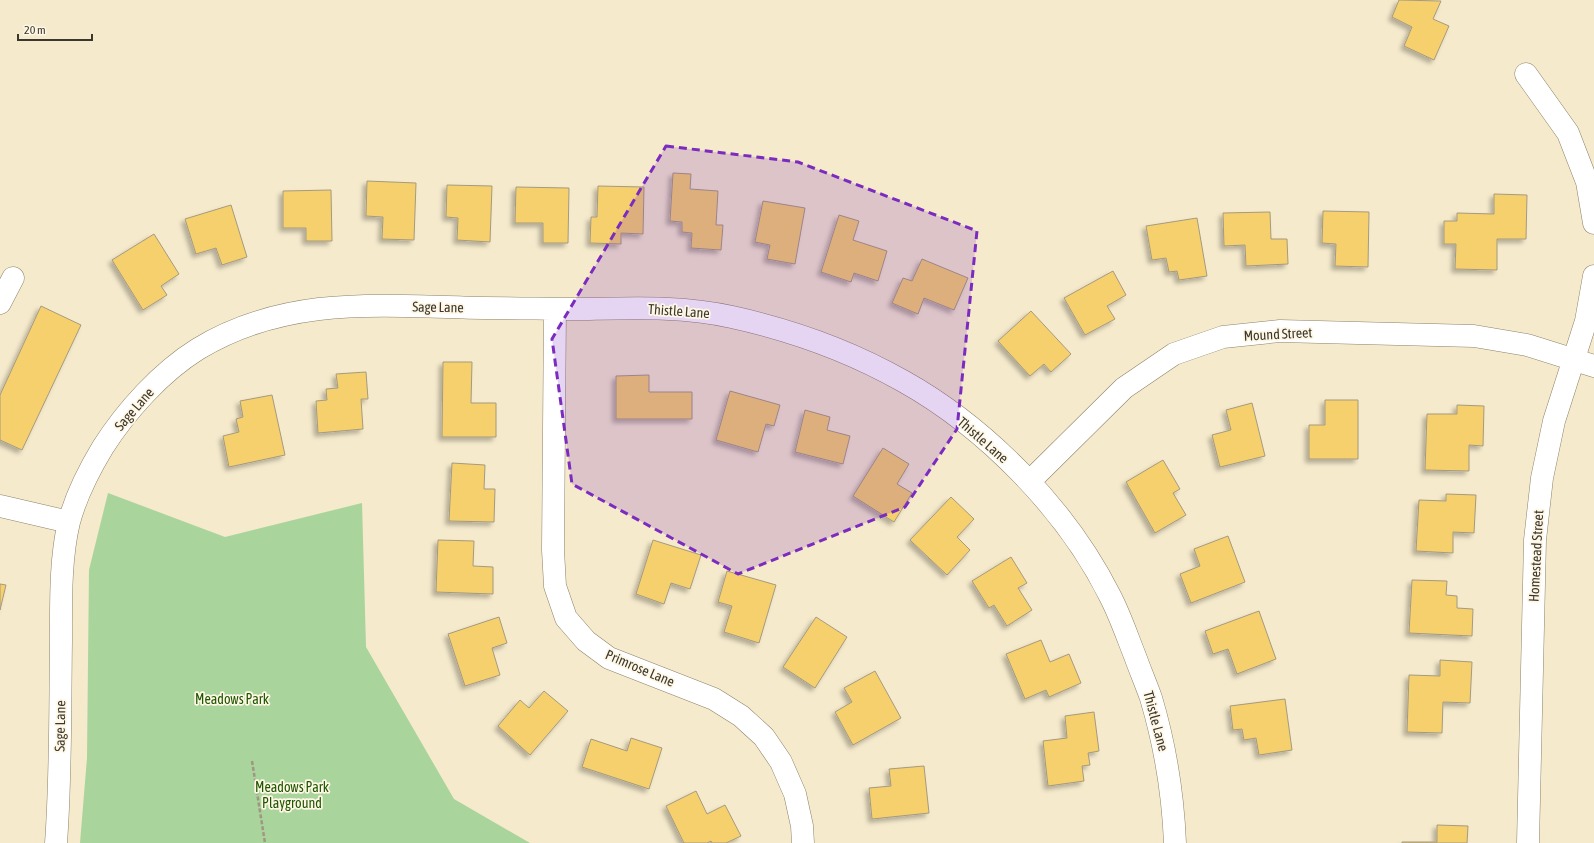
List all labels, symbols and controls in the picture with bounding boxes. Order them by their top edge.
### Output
scale bar [18,16,92,42]
text: 20 m [24,23,46,37]
street label: Sage Lane [412,299,464,315]
street label: Thistle Lane [648,301,710,321]
street label: Mound Street [1243,324,1313,344]
street label: Sage Lane [111,384,157,434]
street label: Thistle Lane [954,414,1012,466]
street label: Homestead Street [1526,510,1546,602]
street label: Primrose Lane [603,646,677,690]
street label: Thistle Lane [1140,689,1172,753]
park label: Meadows Park [195,691,269,707]
street label: Sage Lane [52,700,68,752]
park label: Meadows Park Playground [255,779,329,811]

